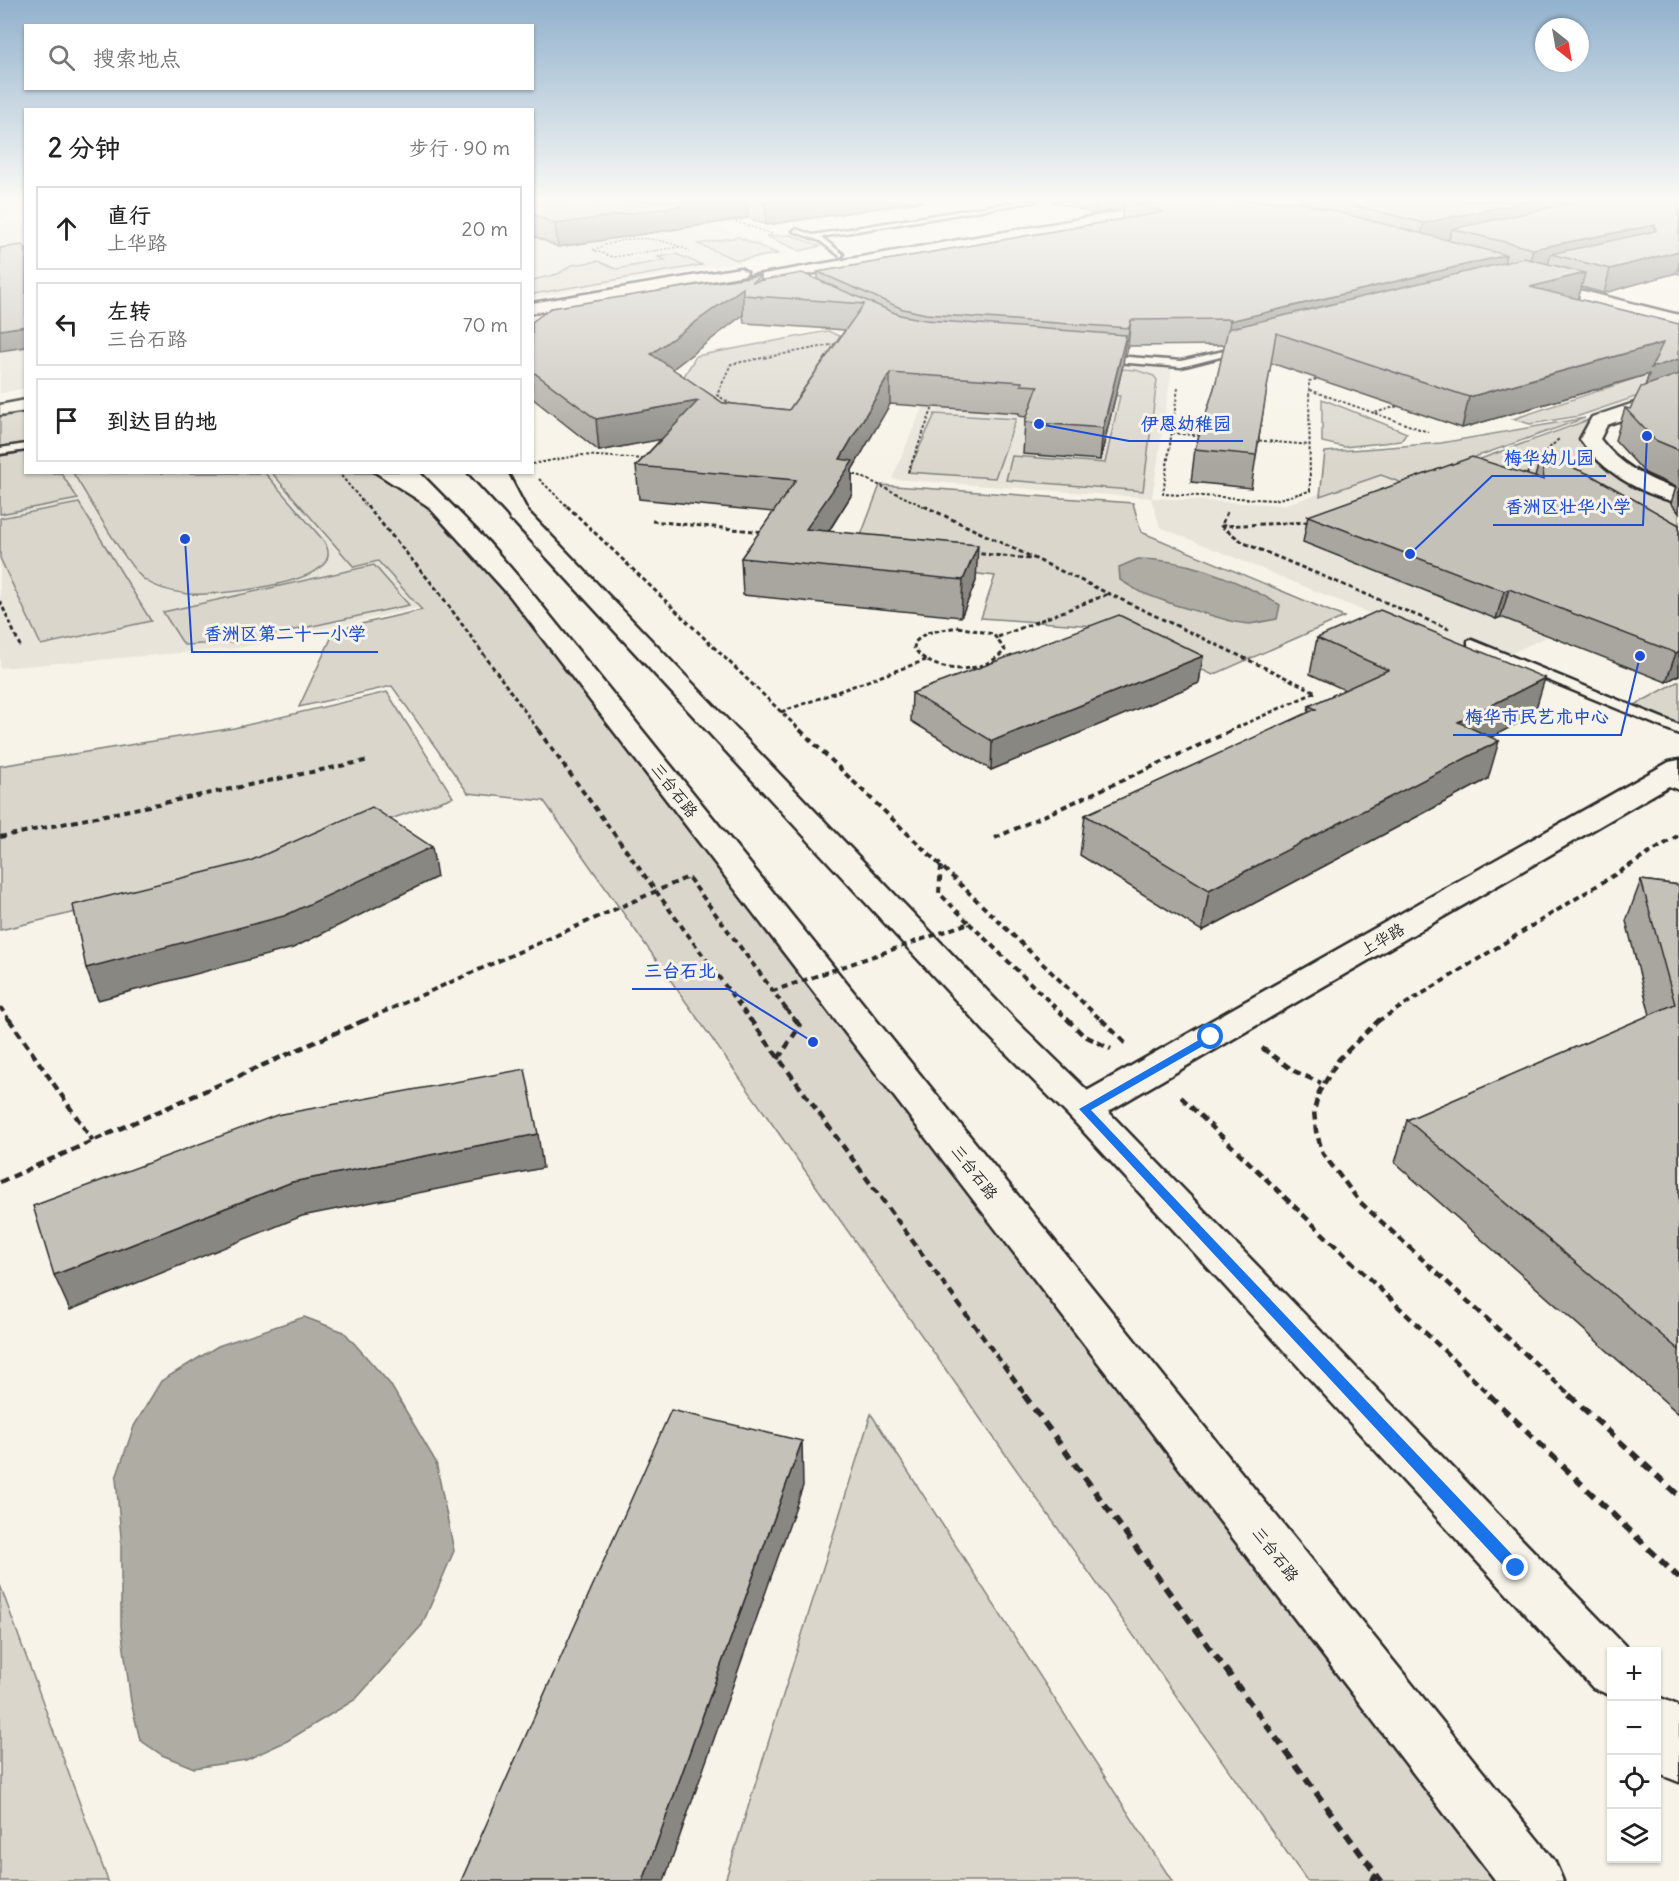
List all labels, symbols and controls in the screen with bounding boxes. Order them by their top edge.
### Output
north arrow [1535,18,1589,72]
search box [24,24,534,90]
icon: search [45,41,78,74]
text: 搜索地点 [93,44,181,72]
text: 2 分钟 [48,131,120,164]
text: 步行 · 90 m [409,135,510,160]
text: 直行 [107,201,151,229]
icon: ahead [50,212,83,245]
text: 20 m [462,216,508,241]
text: 上华路 [107,230,167,255]
text: 左转 [107,297,151,325]
icon: left [50,308,83,341]
text: 70 m [463,312,508,337]
text: 三台石路 [107,326,187,351]
icon: arrive [50,404,83,437]
callout: 伊恩幼稚园 [1129,405,1243,441]
text: 到达目的地 [107,407,217,435]
text: 伊恩幼稚园 [1141,412,1231,435]
callout: 梅华幼儿园 [1492,440,1606,476]
text: 梅华幼儿园 [1504,446,1594,469]
callout: 香洲区壮华小学 [1493,489,1643,525]
text: 香洲区壮华小学 [1505,495,1631,518]
callout: 香洲区第二十一小学 [192,616,378,652]
text: 香洲区第二十一小学 [204,622,366,645]
callout: 梅华市民艺术中心 [1453,699,1621,735]
text: 梅华市民艺术中心 [1465,705,1609,728]
street label: 三台石路 [647,759,703,821]
street label: 上华路 [1356,918,1408,960]
callout: 三台石北 [632,953,728,989]
text: 三台石北 [644,959,716,982]
route start [1197,1023,1223,1049]
street label: 三台石路 [947,1141,1003,1203]
street label: 三台石路 [1248,1523,1304,1585]
route end [1502,1554,1528,1580]
map controls [1607,1647,1661,1863]
button: + [1607,1647,1661,1701]
button: − [1607,1701,1661,1755]
button: locate [1607,1755,1661,1809]
button: layers [1607,1809,1661,1863]

